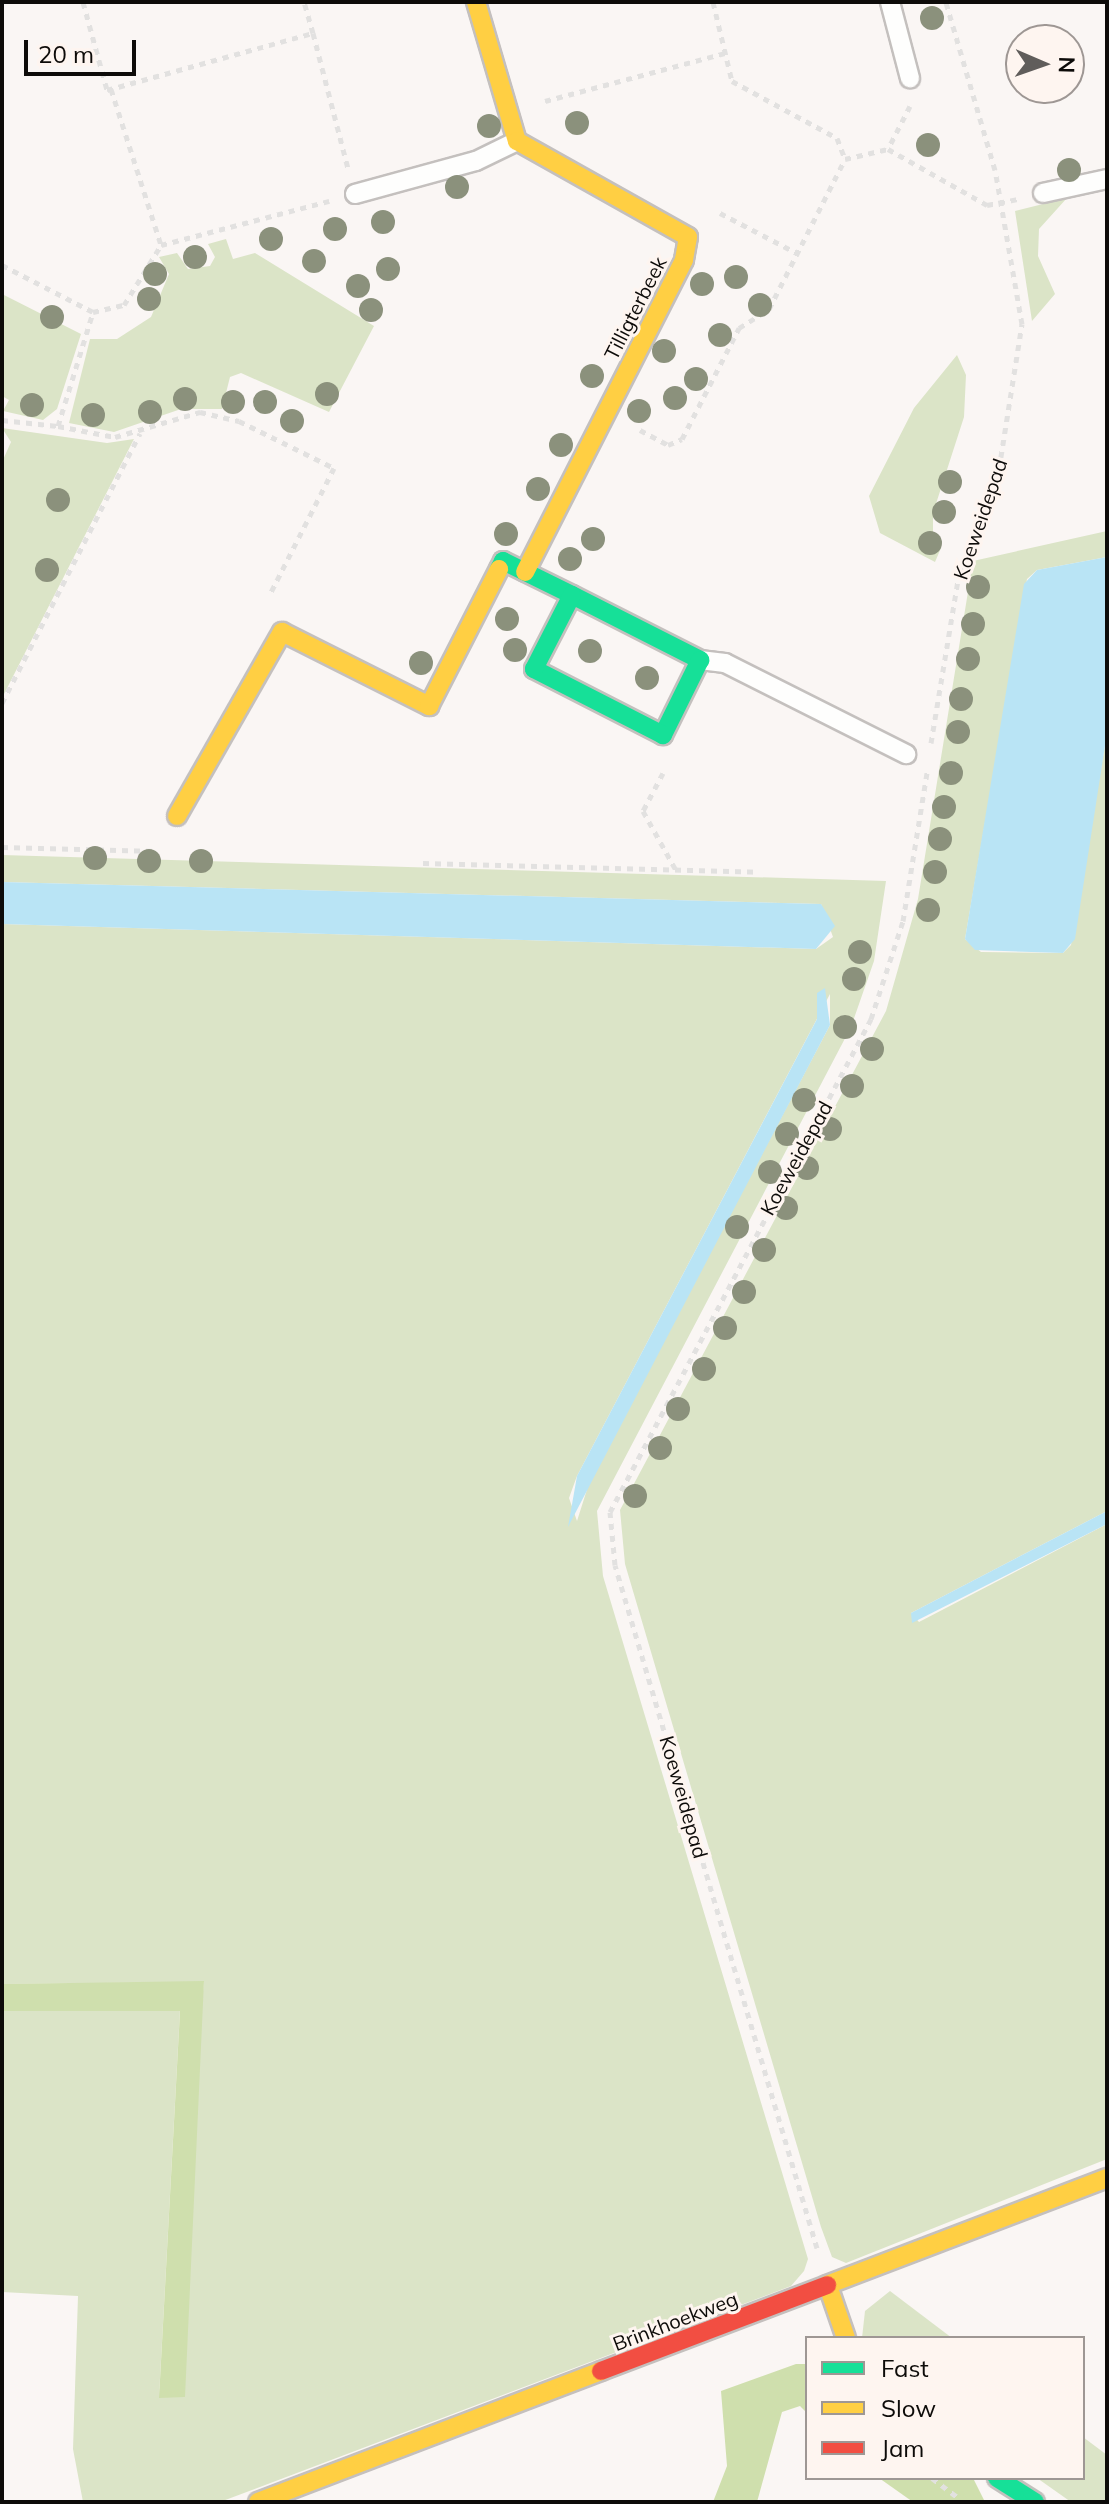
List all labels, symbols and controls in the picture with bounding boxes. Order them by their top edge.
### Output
scale bar [28,24,140,74]
north arrow [1005,24,1085,104]
text: 20 m [38,39,94,69]
text: N [1053,56,1081,74]
street label: Tilligterbeek [599,253,671,363]
street label: Koeweidepad [948,455,1012,583]
street label: Koeweidepad [755,1097,837,1219]
street label: Koeweidepad [655,1733,713,1861]
street label: Brinkhoekweg [609,2286,741,2356]
legend [805,2336,1085,2480]
text: Fast [881,2353,929,2383]
text: Slow [881,2393,936,2423]
text: Jam [881,2433,924,2463]

